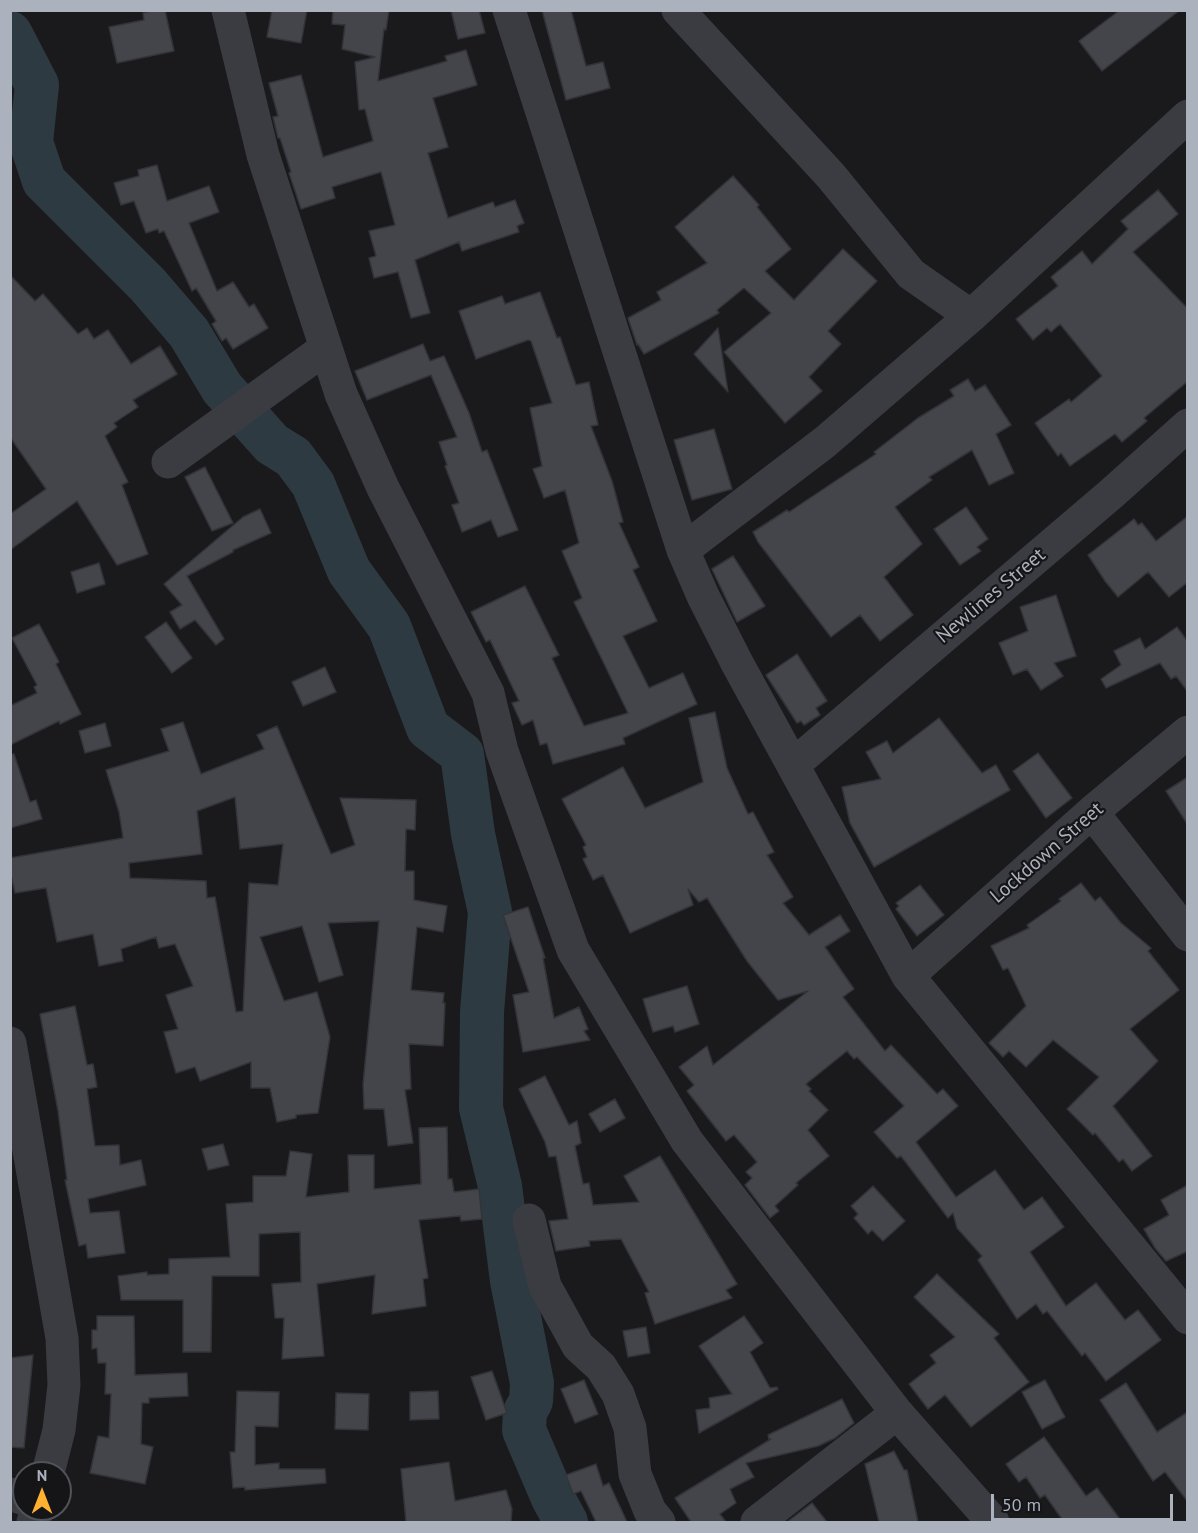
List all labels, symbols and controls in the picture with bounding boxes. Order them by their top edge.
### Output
street label: Newlines Street [931,543,1051,649]
street label: Lockdown Street [986,797,1108,909]
north arrow [12,1461,72,1521]
text: N [37,1465,47,1485]
scale bar [994,1482,1176,1520]
text: 50 m [1002,1493,1041,1516]

